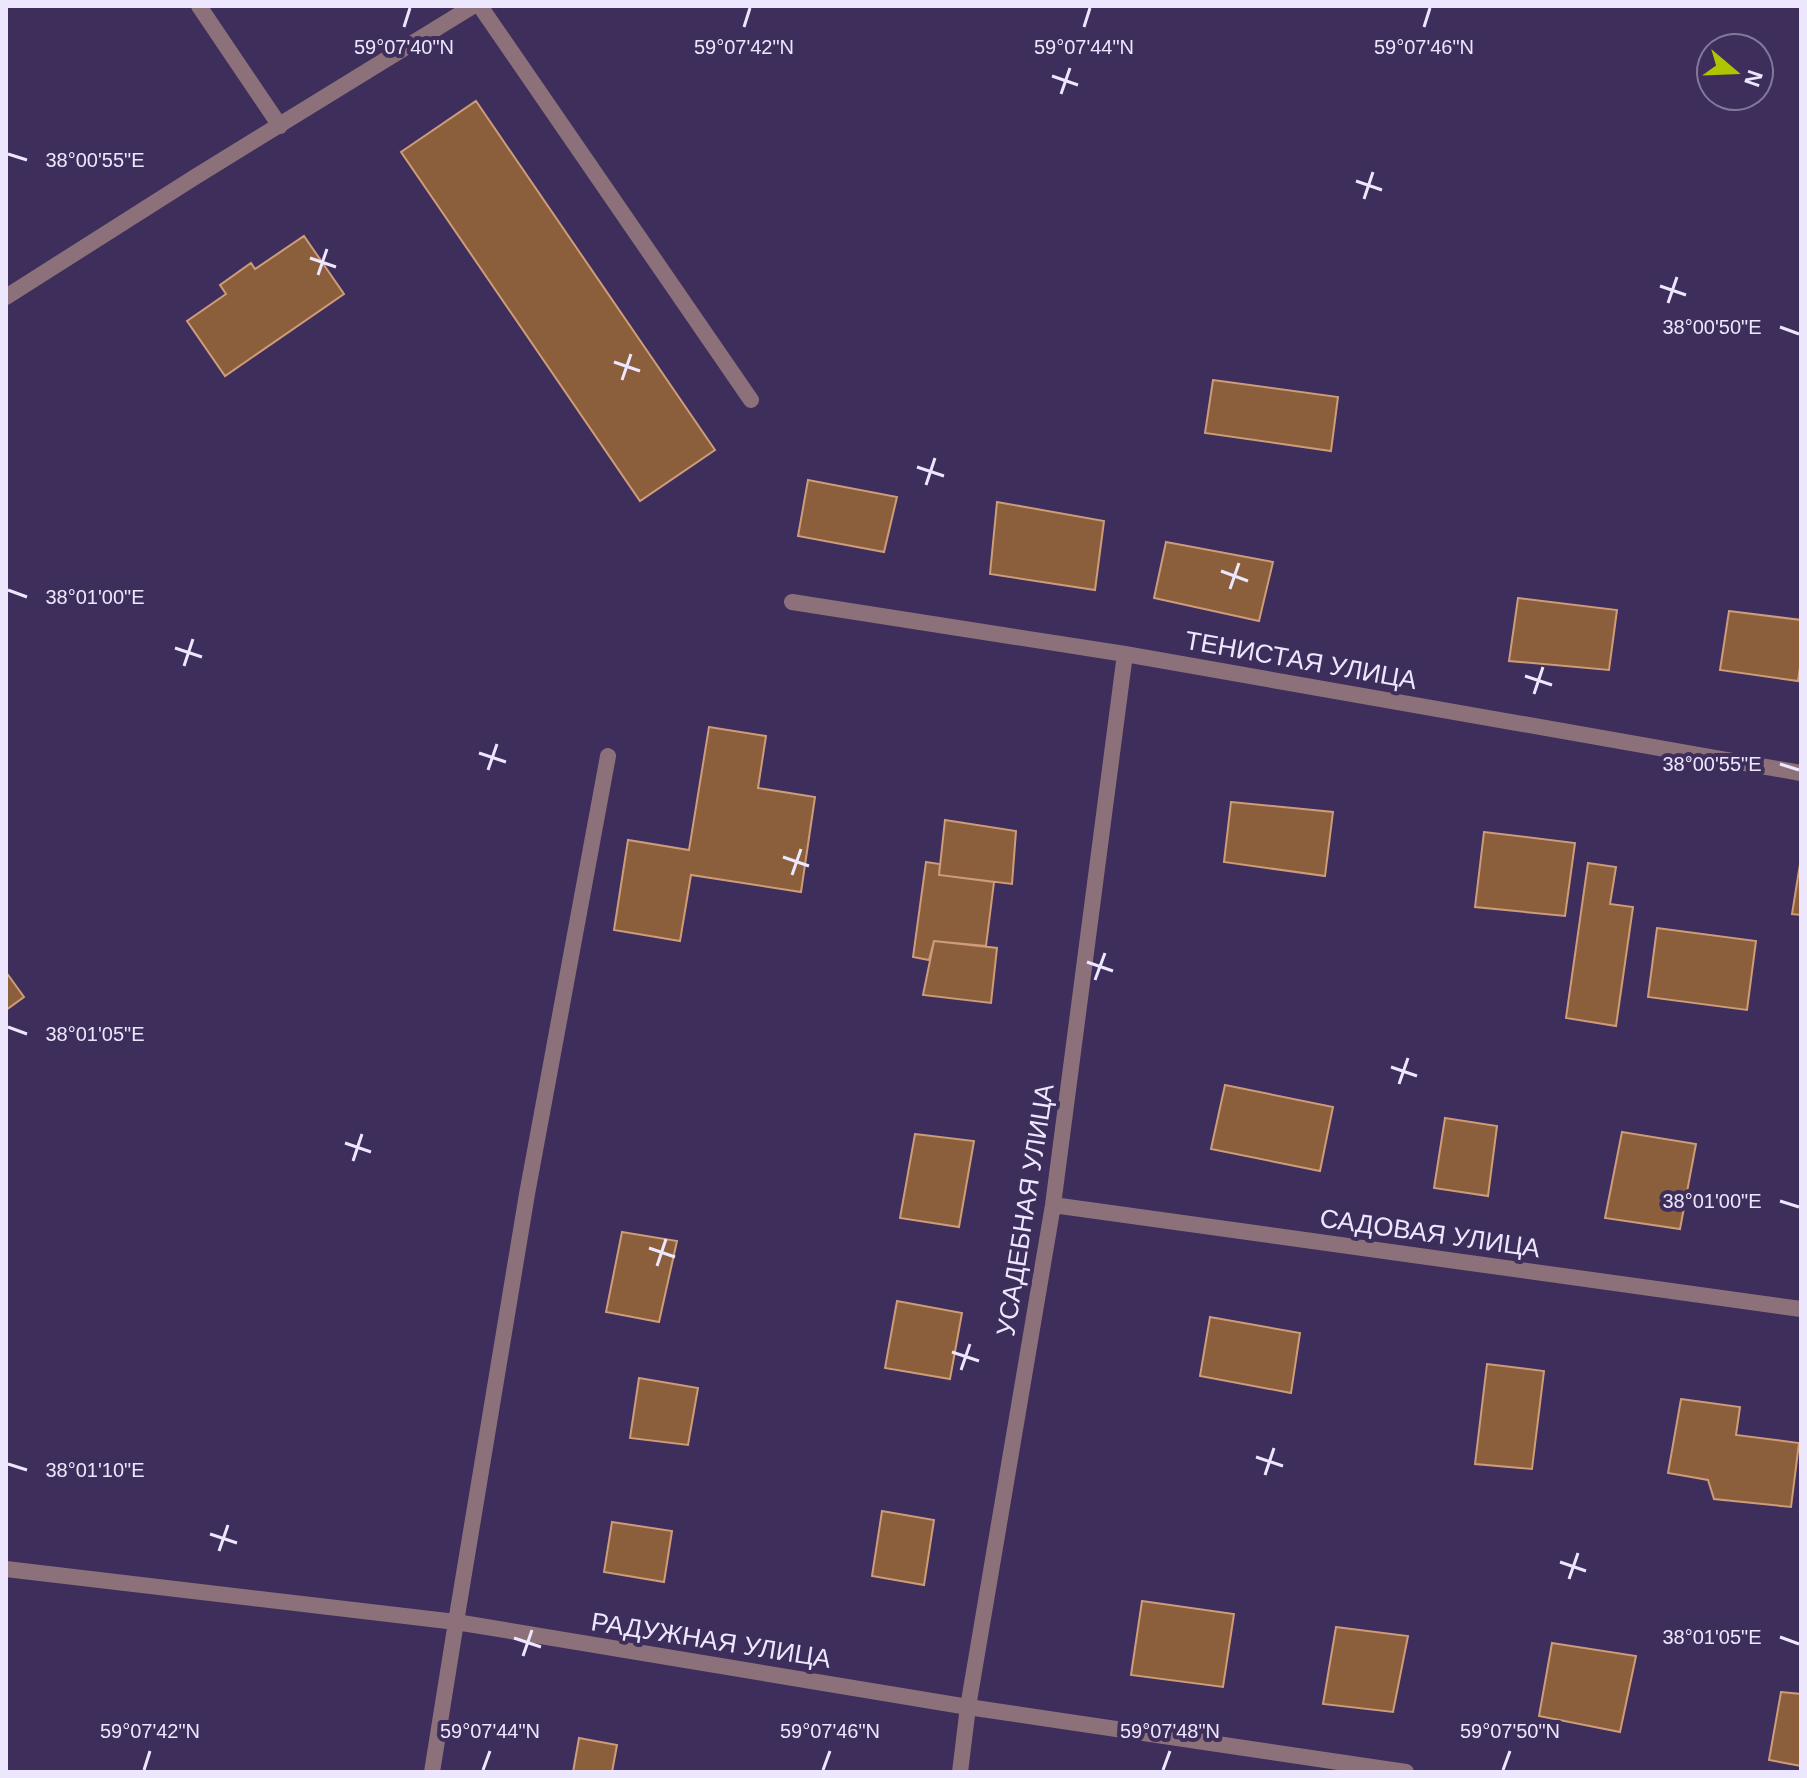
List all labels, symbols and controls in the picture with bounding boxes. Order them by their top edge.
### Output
north arrow [1695,32,1775,112]
text: 59°07'40"N [354,36,454,58]
text: 59°07'42"N [694,36,794,58]
text: 59°07'44"N [1034,36,1134,58]
text: 59°07'46"N [1374,36,1474,58]
text: N [1739,67,1768,90]
text: 38°00'55"E [46,149,145,171]
text: 38°00'50"E [1663,316,1762,338]
text: 38°01'00"E [46,586,145,608]
street label: ТЕНИСТАЯ УЛИЦА [1183,625,1420,695]
text: 38°00'55"E [1663,753,1762,775]
text: 38°01'05"E [46,1023,145,1045]
street label: УСАДЕБНАЯ УЛИЦА [990,1081,1060,1338]
text: 38°01'00"E [1663,1190,1762,1212]
street label: САДОВАЯ УЛИЦА [1318,1203,1543,1263]
text: 38°01'10"E [46,1459,145,1481]
street label: РАДУЖНАЯ УЛИЦА [589,1606,834,1674]
text: 38°01'05"E [1663,1626,1762,1648]
text: 59°07'42"N [100,1720,200,1742]
text: 59°07'44"N [440,1720,540,1742]
text: 59°07'46"N [780,1720,880,1742]
text: 59°07'48"N [1120,1720,1220,1742]
text: 59°07'50"N [1460,1720,1560,1742]

